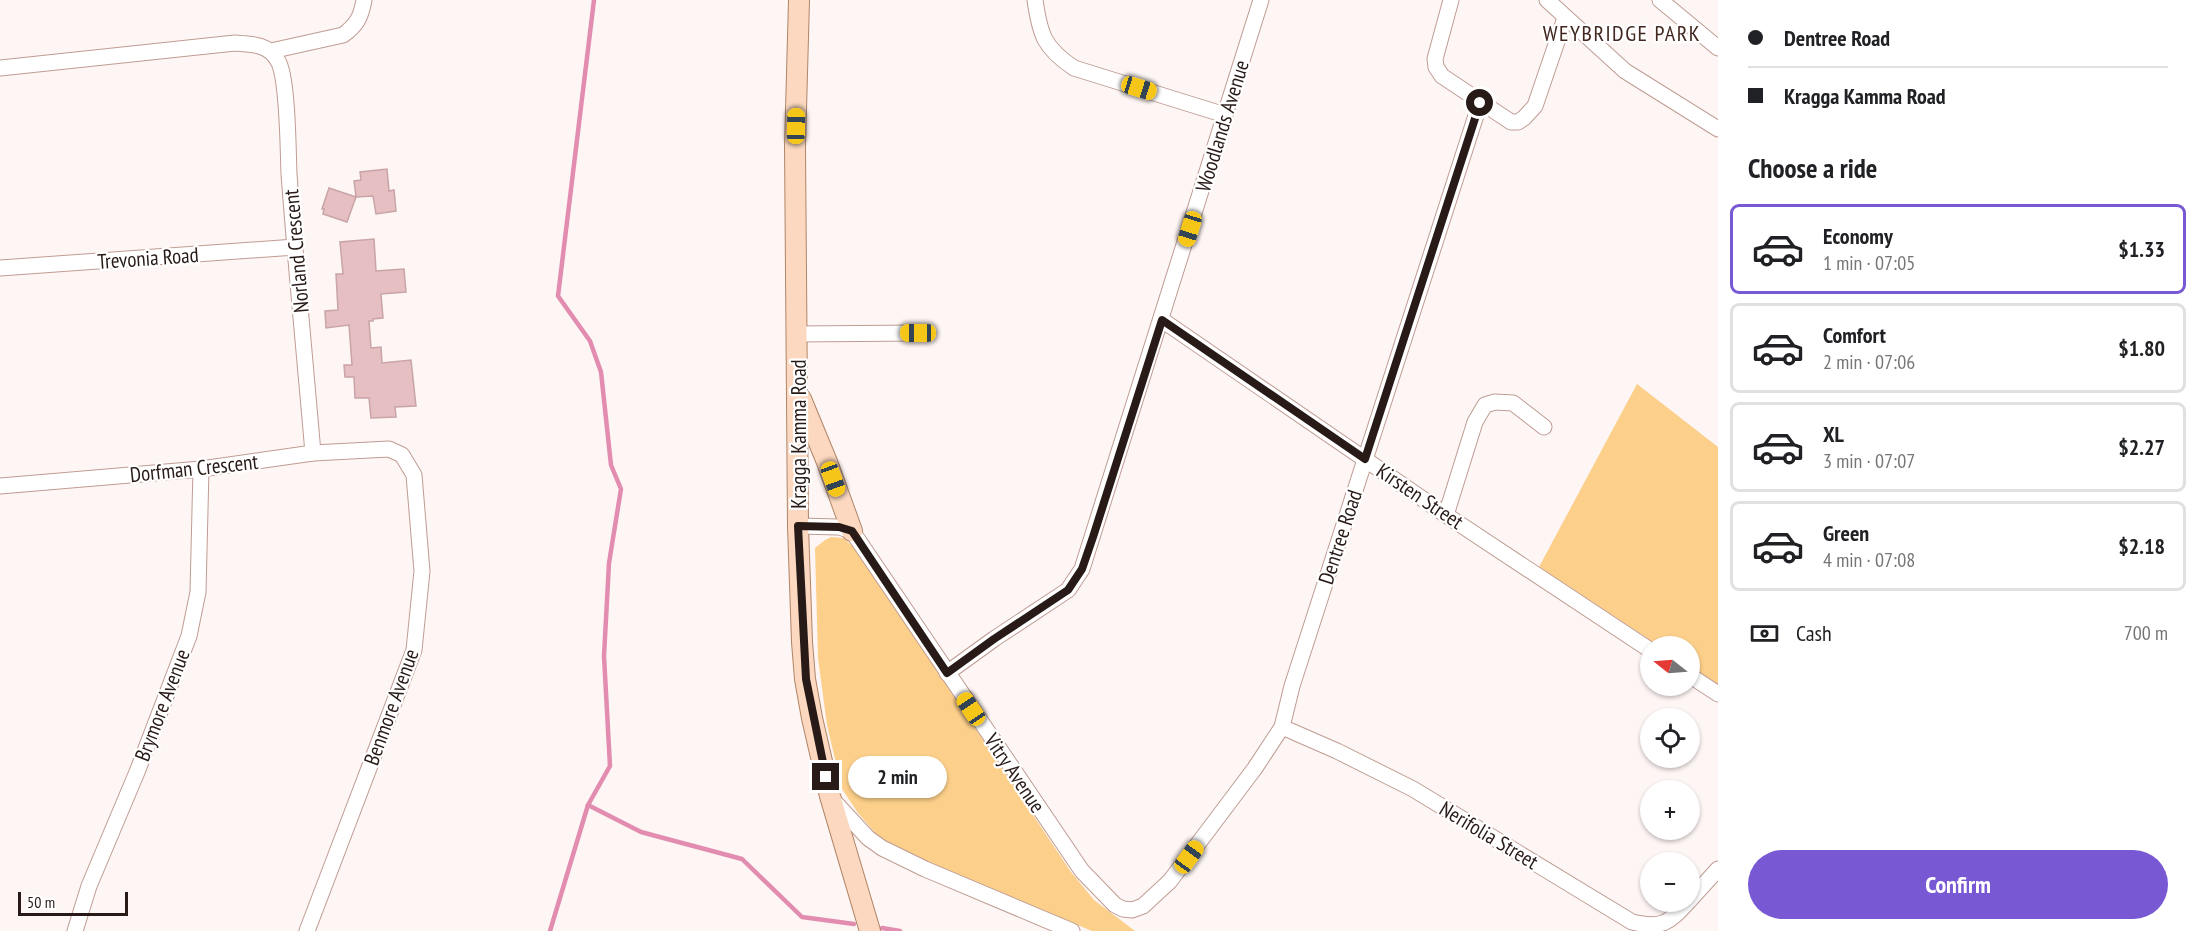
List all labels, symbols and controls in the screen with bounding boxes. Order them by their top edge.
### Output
district label: WEYBRIDGE PARK [1543,19,1701,47]
text: Dentree Road [1784,24,1890,52]
street label: Woodlands Avenue [1189,57,1255,195]
car [1119,74,1159,102]
text: Kragga Kamma Road [1784,82,1946,110]
route start [1466,89,1493,116]
car [787,108,805,144]
text: Choose a ride [1748,151,1877,185]
street label: Norland Crescent [277,188,315,314]
car [1176,209,1204,249]
icon: car [1751,222,1805,276]
text: Economy [1823,222,1893,250]
text: $1.33 [2118,235,2165,263]
street label: Trevonia Road [97,241,199,275]
text: 1 min · 07:05 [1823,250,1915,276]
icon: car [1751,321,1805,375]
text: Comfort [1823,321,1886,349]
car [900,324,936,342]
text: $1.80 [2118,334,2165,362]
text: 2 min · 07:06 [1823,349,1915,375]
street label: Kragga Kamma Road [785,359,812,509]
icon: car [1751,420,1805,474]
text: XL [1823,420,1844,448]
text: $2.27 [2118,433,2165,461]
street label: Dorfman Crescent [129,448,260,488]
text: 3 min · 07:07 [1823,448,1915,474]
street label: Kirsten Street [1371,457,1469,535]
car [818,459,848,499]
street label: Dentree Road [1312,486,1368,588]
icon: car [1751,519,1805,573]
text: Green [1823,519,1869,547]
text: $2.18 [2118,532,2165,560]
text: 4 min · 07:08 [1823,547,1915,573]
icon: cash [1748,617,1781,650]
text: Cash [1796,619,1832,647]
text: 700 m [2124,620,2168,646]
north arrow [1640,636,1700,696]
map controls [1640,636,1700,912]
street label: Brymore Avenue [128,645,196,765]
street label: Benmore Avenue [357,645,425,769]
car [953,689,989,729]
button: locate [1640,708,1700,768]
street label: Vitry Avenue [978,727,1051,818]
callout: 2 min [847,756,946,798]
route end [812,763,839,790]
text: 2 min [877,764,918,790]
button: + [1640,780,1700,840]
street label: Nerifolia Street [1435,795,1543,875]
car [1171,837,1207,877]
button: Confirm [1748,850,2168,919]
button: − [1640,852,1700,912]
scale bar [18,889,128,916]
text: 50 m [27,892,55,912]

